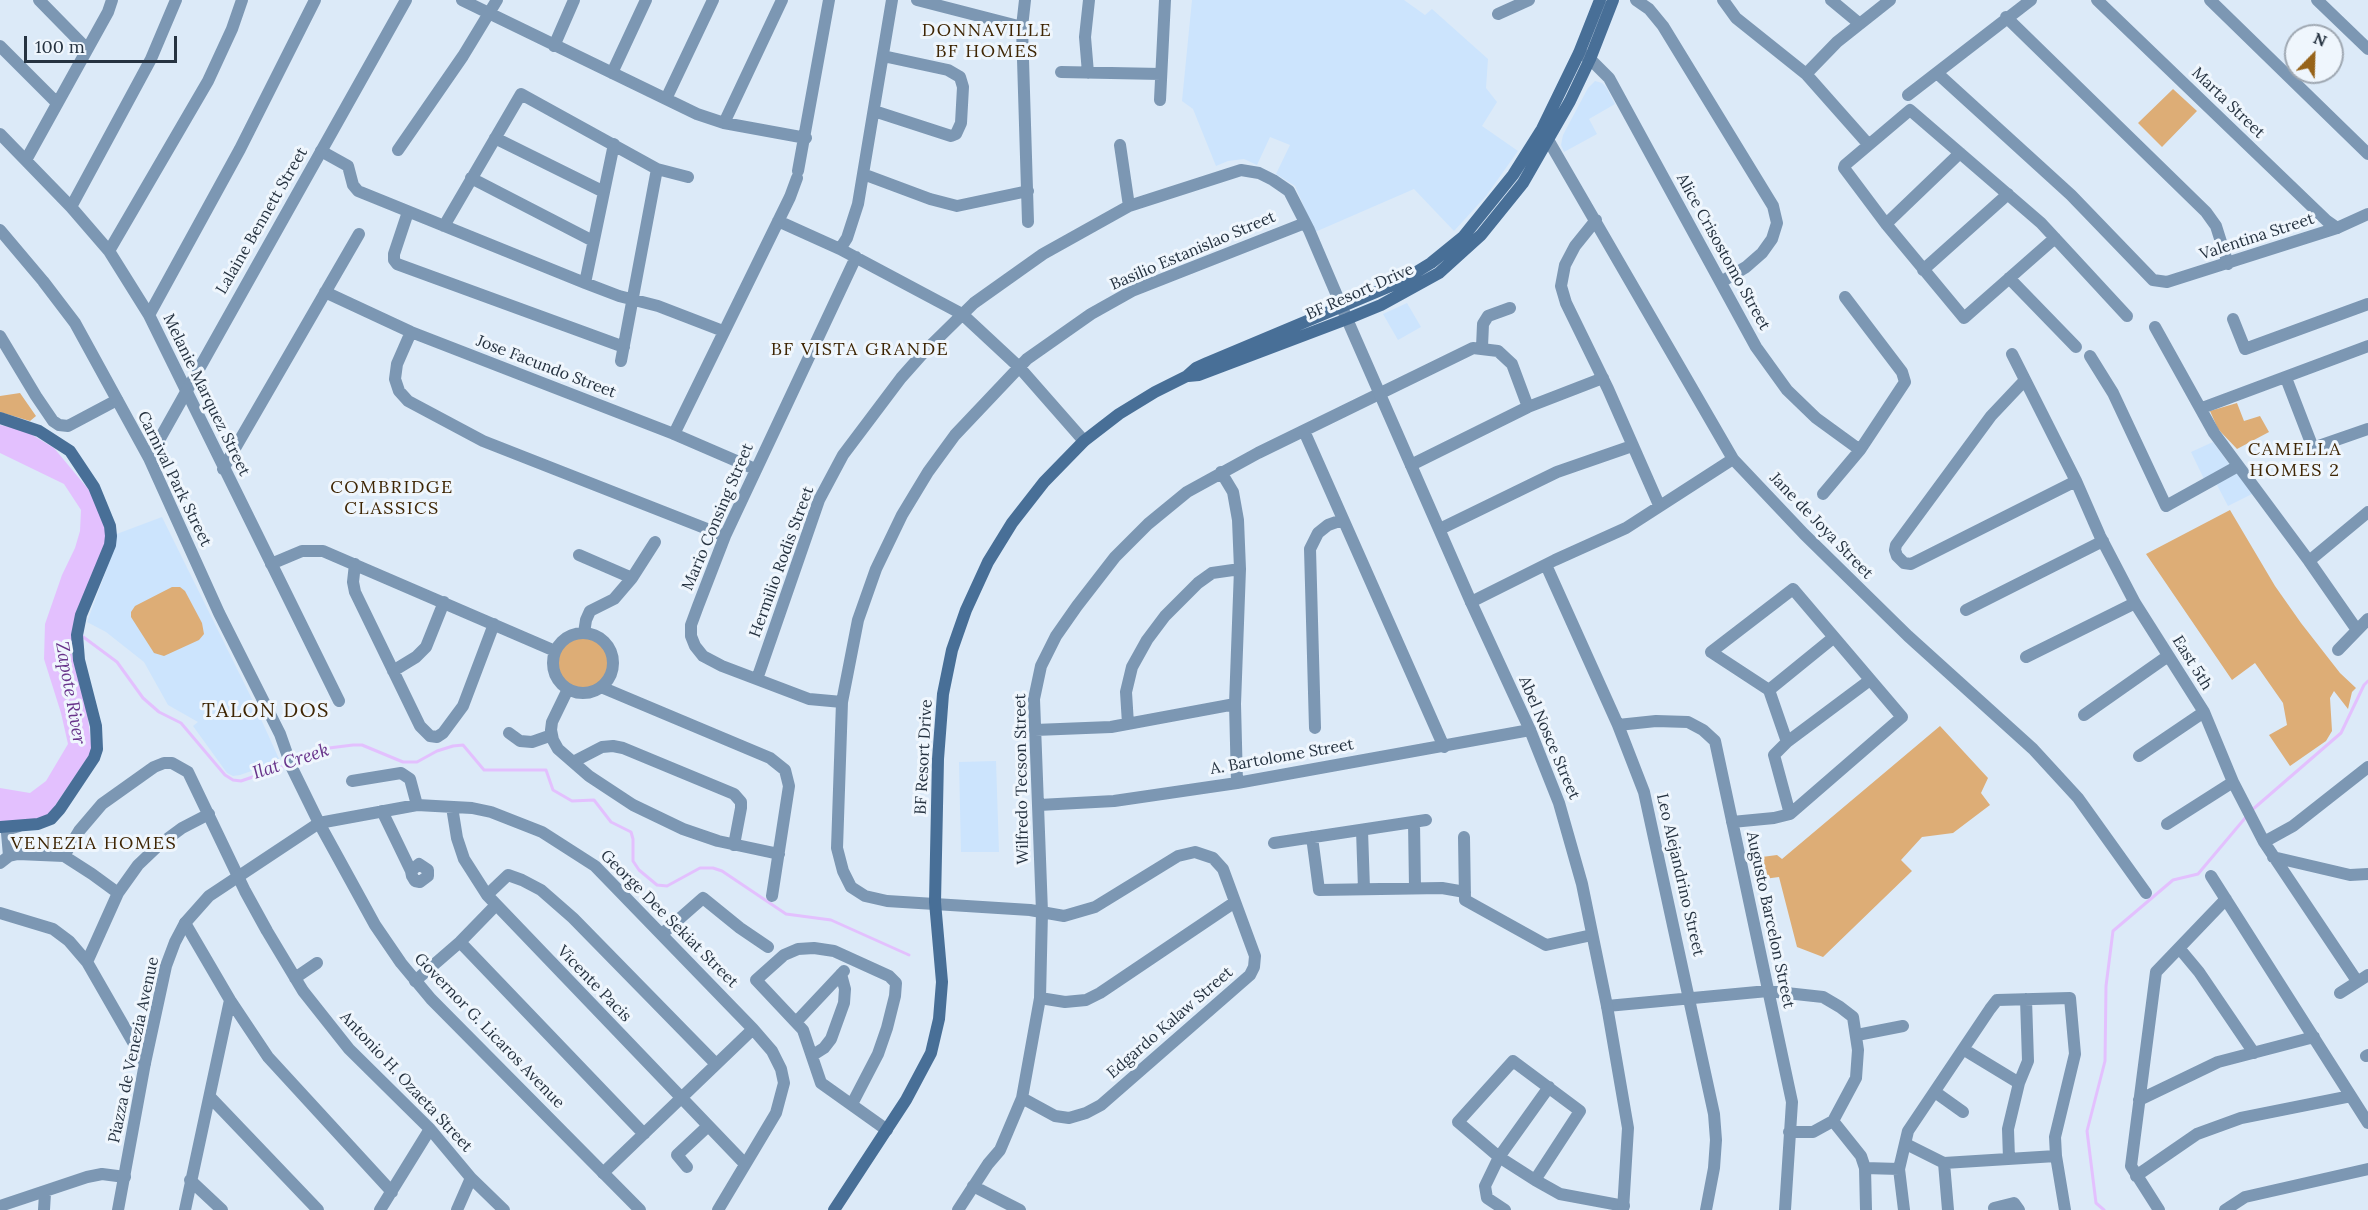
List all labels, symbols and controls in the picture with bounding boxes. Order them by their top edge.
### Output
district label: DONNAVILLE BF HOMES [922,20,1052,63]
scale bar [27,24,180,62]
north arrow [2284,24,2344,84]
text: N [2311,28,2330,51]
text: 100 m [35,35,85,58]
street label: Marta Street [2188,63,2268,143]
street label: Lalaine Bennett Street [212,144,312,298]
street label: Alice Crisostomo Street [1672,170,1774,334]
street label: Basilio Estanislao Street [1108,207,1278,295]
street label: Valentina Street [2197,209,2317,265]
street label: BF Resort Drive [1303,260,1417,324]
street label: Melanie Marquez Street [158,311,254,479]
street label: Jose Facundo Street [473,331,619,403]
district label: BF VISTA GRANDE [771,339,949,361]
street label: Carnival Park Street [133,408,215,550]
district label: CAMELLA HOMES 2 [2248,439,2342,482]
street label: Mario Consing Street [678,440,758,594]
street label: Jane de Joya Street [1765,469,1877,583]
district label: COMBRIDGE CLASSICS [330,477,454,520]
street label: Hermilio Rodis Street [746,484,818,640]
street label: East 5th [2168,632,2216,694]
water label: Zapote River [50,640,90,746]
street label: Abel Nosce Street [1514,673,1584,803]
street label: Wilfredo Tecson Street [1011,693,1033,865]
district label: TALON DOS [202,699,330,723]
street label: BF Resort Drive [911,699,937,815]
street label: A. Bartolome Street [1209,735,1355,779]
water label: Ilat Creek [250,740,332,784]
street label: Leo Alejandrino Street [1652,792,1708,958]
street label: Augusto Barcelon Street [1742,830,1798,1010]
district label: VENEZIA HOMES [11,833,177,855]
street label: George Dee Sekiat Street [596,846,742,992]
street label: Vicente Pacis [553,942,635,1026]
street label: Governor G. Licaros Avenue [410,950,568,1112]
street label: Piazza de Venezia Avenue [105,955,163,1145]
street label: Edgardo Kalaw Street [1103,963,1237,1083]
street label: Antonio H. Ozaeta Street [336,1008,476,1156]

